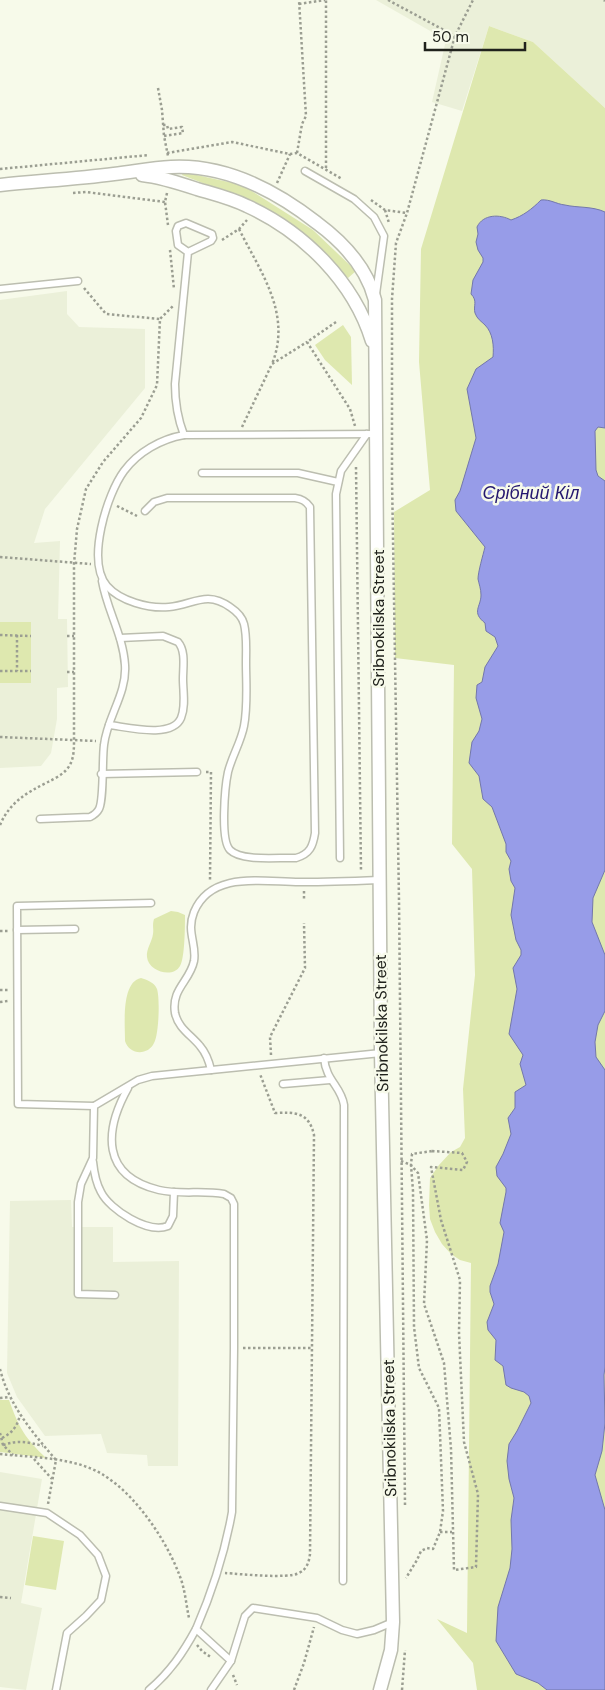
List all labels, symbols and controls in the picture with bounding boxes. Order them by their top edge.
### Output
scale bar [425,20,525,52]
text: 50 m [432,27,469,47]
water label: Срібний Кіл [483,481,579,505]
street label: Sribnokilska Street [368,549,389,687]
street label: Sribnokilska Street [370,954,393,1092]
street label: Sribnokilska Street [378,1359,401,1497]

